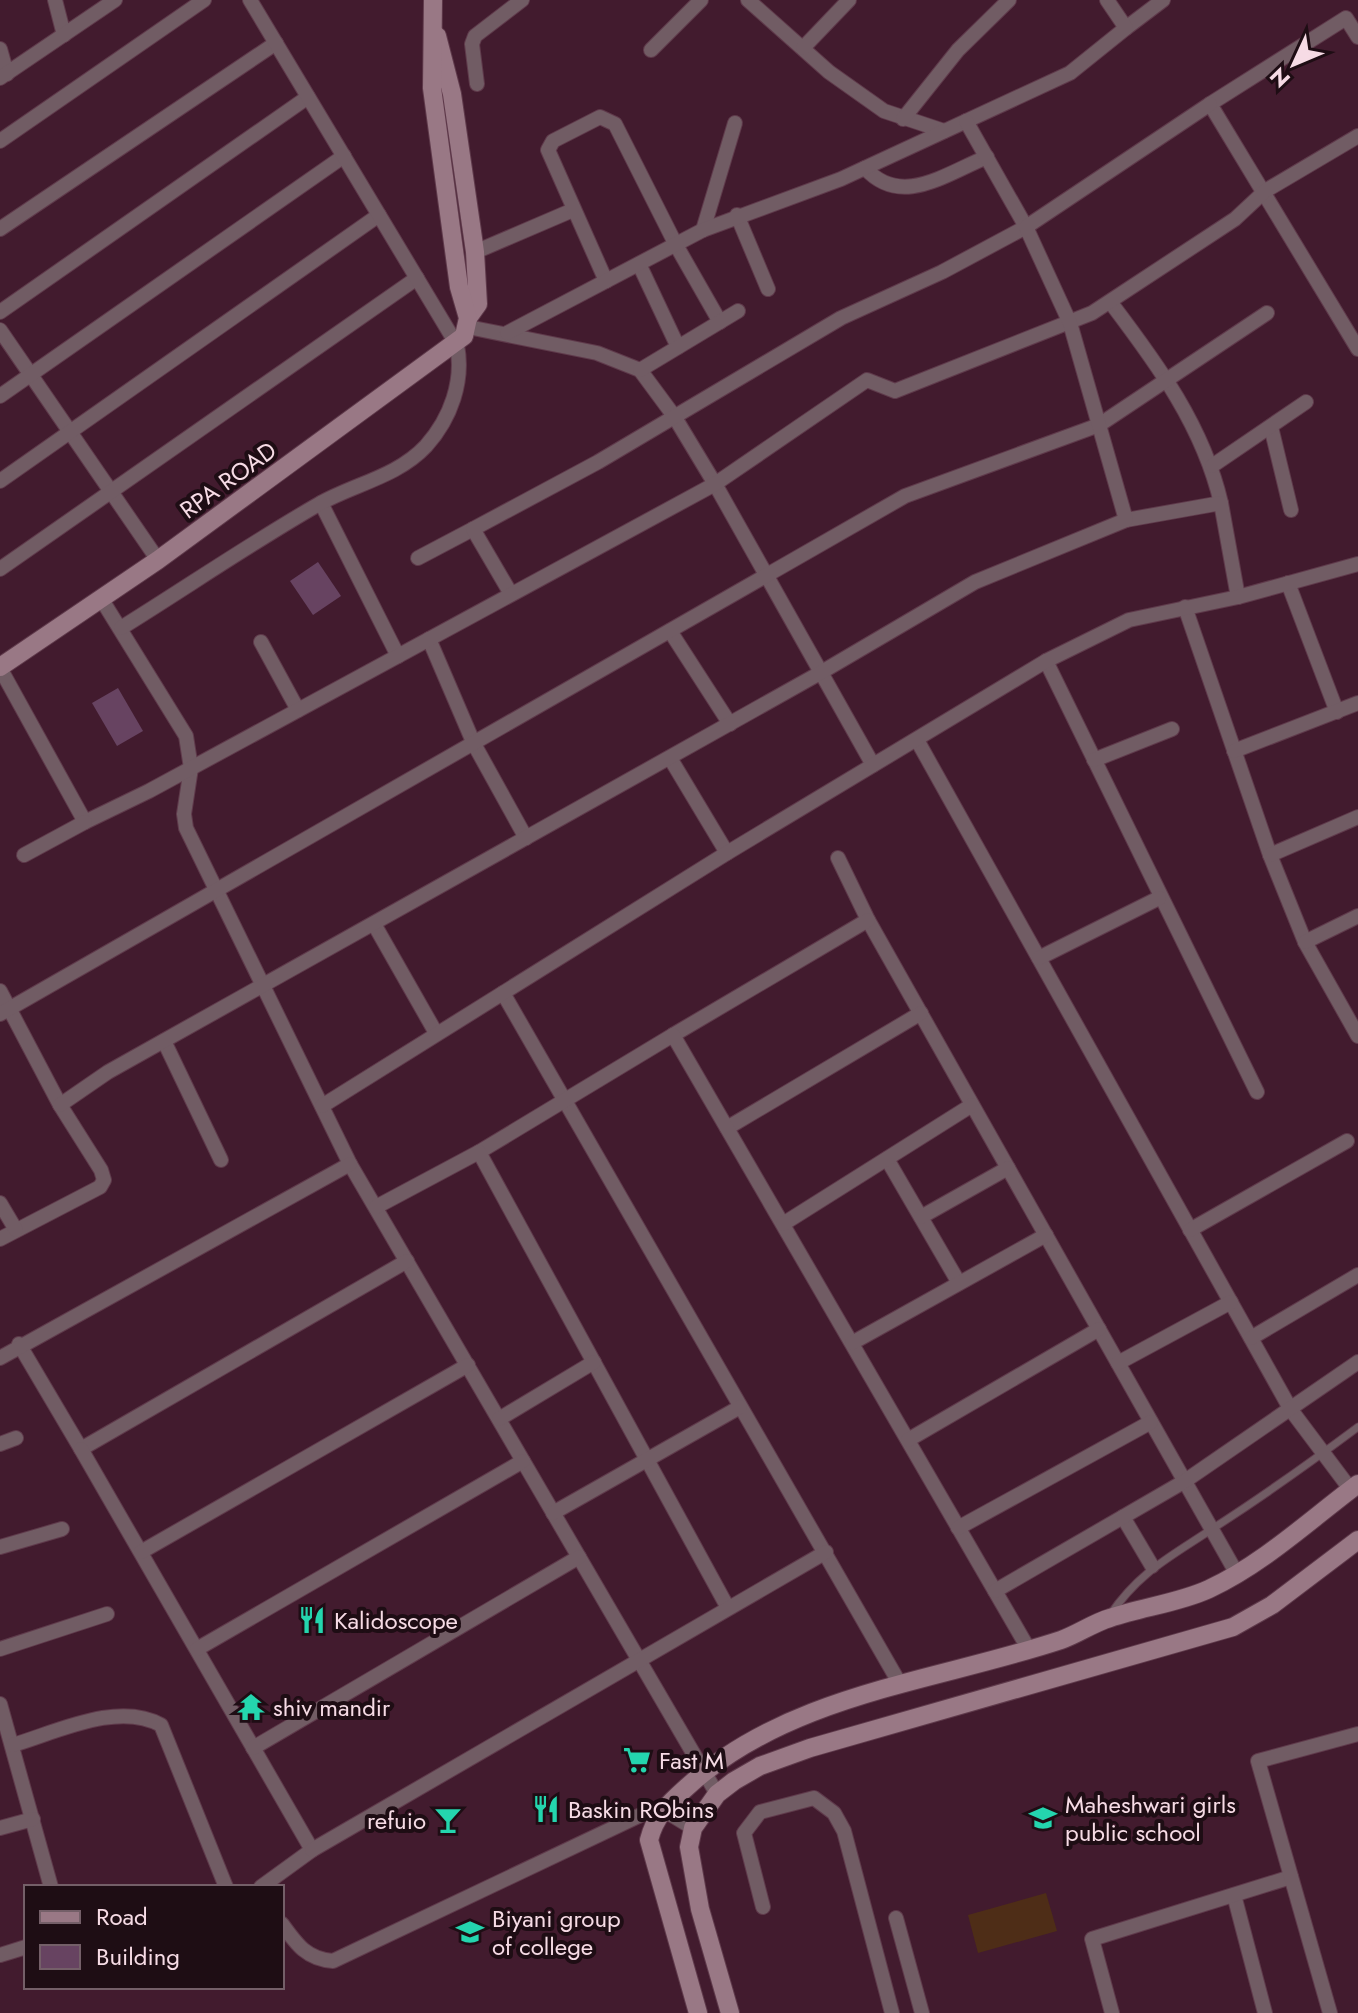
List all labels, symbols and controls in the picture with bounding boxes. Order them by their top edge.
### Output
north arrow [1254,24,1334,104]
text: N [1262,60,1297,95]
street label: RPA ROAD [172,433,284,527]
place label: Kalidoscope [334,1603,458,1638]
restaurant icon: Kalidoscope [297,1605,327,1635]
place label: shiv mandir [273,1690,391,1725]
temple icon: shiv mandir [236,1692,266,1722]
place label: Fast M [659,1743,724,1778]
supermarket icon: Fast M [622,1745,652,1775]
place label: Maheshwari girls public school [1065,1787,1236,1850]
place label: Baskin RObins [568,1792,714,1827]
restaurant icon: Baskin RObins [531,1794,561,1824]
place label: refuio [367,1803,426,1838]
school or university icon: Maheshwari girls public school [1028,1803,1058,1833]
bar icon: refuio [433,1805,463,1835]
legend [24,1885,284,1989]
text: Road [96,1899,148,1934]
place label: Biyani group of college [492,1901,621,1964]
school or university icon: Biyani group of college [455,1917,485,1947]
text: Building [96,1939,180,1974]

